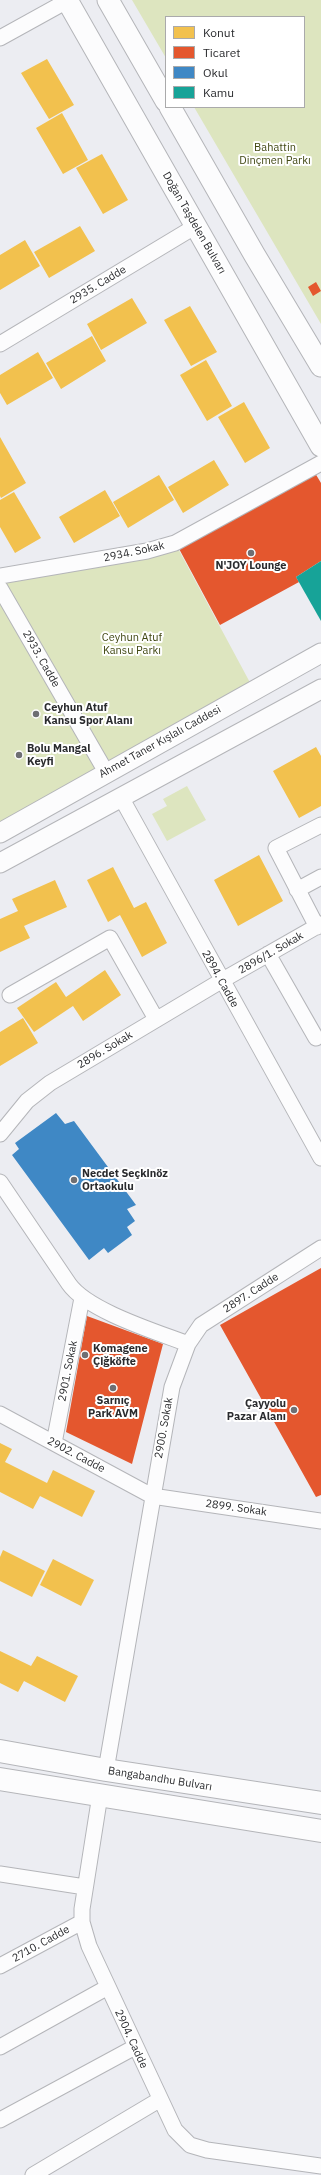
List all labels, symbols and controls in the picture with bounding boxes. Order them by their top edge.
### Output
legend [165,16,305,108]
text: Konut [203,25,235,40]
text: Ticaret [203,45,240,60]
text: Okul [203,65,228,80]
text: Kamu [203,85,234,100]
park label: Bahattin Dinçmen Parkı [239,141,311,167]
street label: Doğan Taşdelen Bulvarı [159,170,229,276]
street label: 2935. Cadde [67,263,129,307]
street label: 2934. Sokak [102,539,166,565]
marker: N'JOY Lounge [246,548,256,558]
place label: N'JOY Lounge [216,559,286,573]
street label: 2933. Cadde [19,628,63,690]
park label: Ceyhun Atuf Kansu Parkı [102,631,162,657]
place label: Ceyhun Atuf Kansu Spor Alanı [44,701,133,727]
street label: Ahmet Taner Kışlalı Caddesi [97,703,223,781]
marker: Ceyhun Atuf Kansu Spor Alanı [31,709,41,719]
place label: Bolu Mangal Keyfi [27,742,90,768]
marker: Bolu Mangal Keyfi [14,750,24,760]
street label: 2896/1. Sokak [236,929,306,977]
street label: 2894. Cadde [199,948,241,1010]
street label: 2896. Sokak [75,1028,135,1072]
place label: Necdet Seçkinöz Ortaokulu [82,1167,168,1193]
marker: Necdet Seçkinöz Ortaokulu [69,1175,79,1185]
street label: 2897. Cadde [221,1270,281,1316]
street label: 2901. Sokak [56,1339,80,1403]
place label: Komagene Çiğköfte [93,1342,148,1368]
marker: Komagene Çiğköfte [80,1350,90,1360]
marker: Sarnıç Park AVM [108,1383,118,1393]
place label: Sarnıç Park AVM [88,1394,138,1420]
street label: 2900. Sokak [152,1396,176,1460]
place label: Çayyolu Pazar Alanı [227,1397,286,1423]
marker: Çayyolu Pazar Alanı [289,1405,299,1415]
street label: 2902. Cadde [45,1434,107,1476]
street label: 2899. Sokak [204,1497,268,1519]
street label: Bangabandhu Bulvarı [107,1764,213,1794]
street label: 2710. Cadde [10,1923,72,1965]
street label: 2904. Cadde [112,2007,150,2071]

